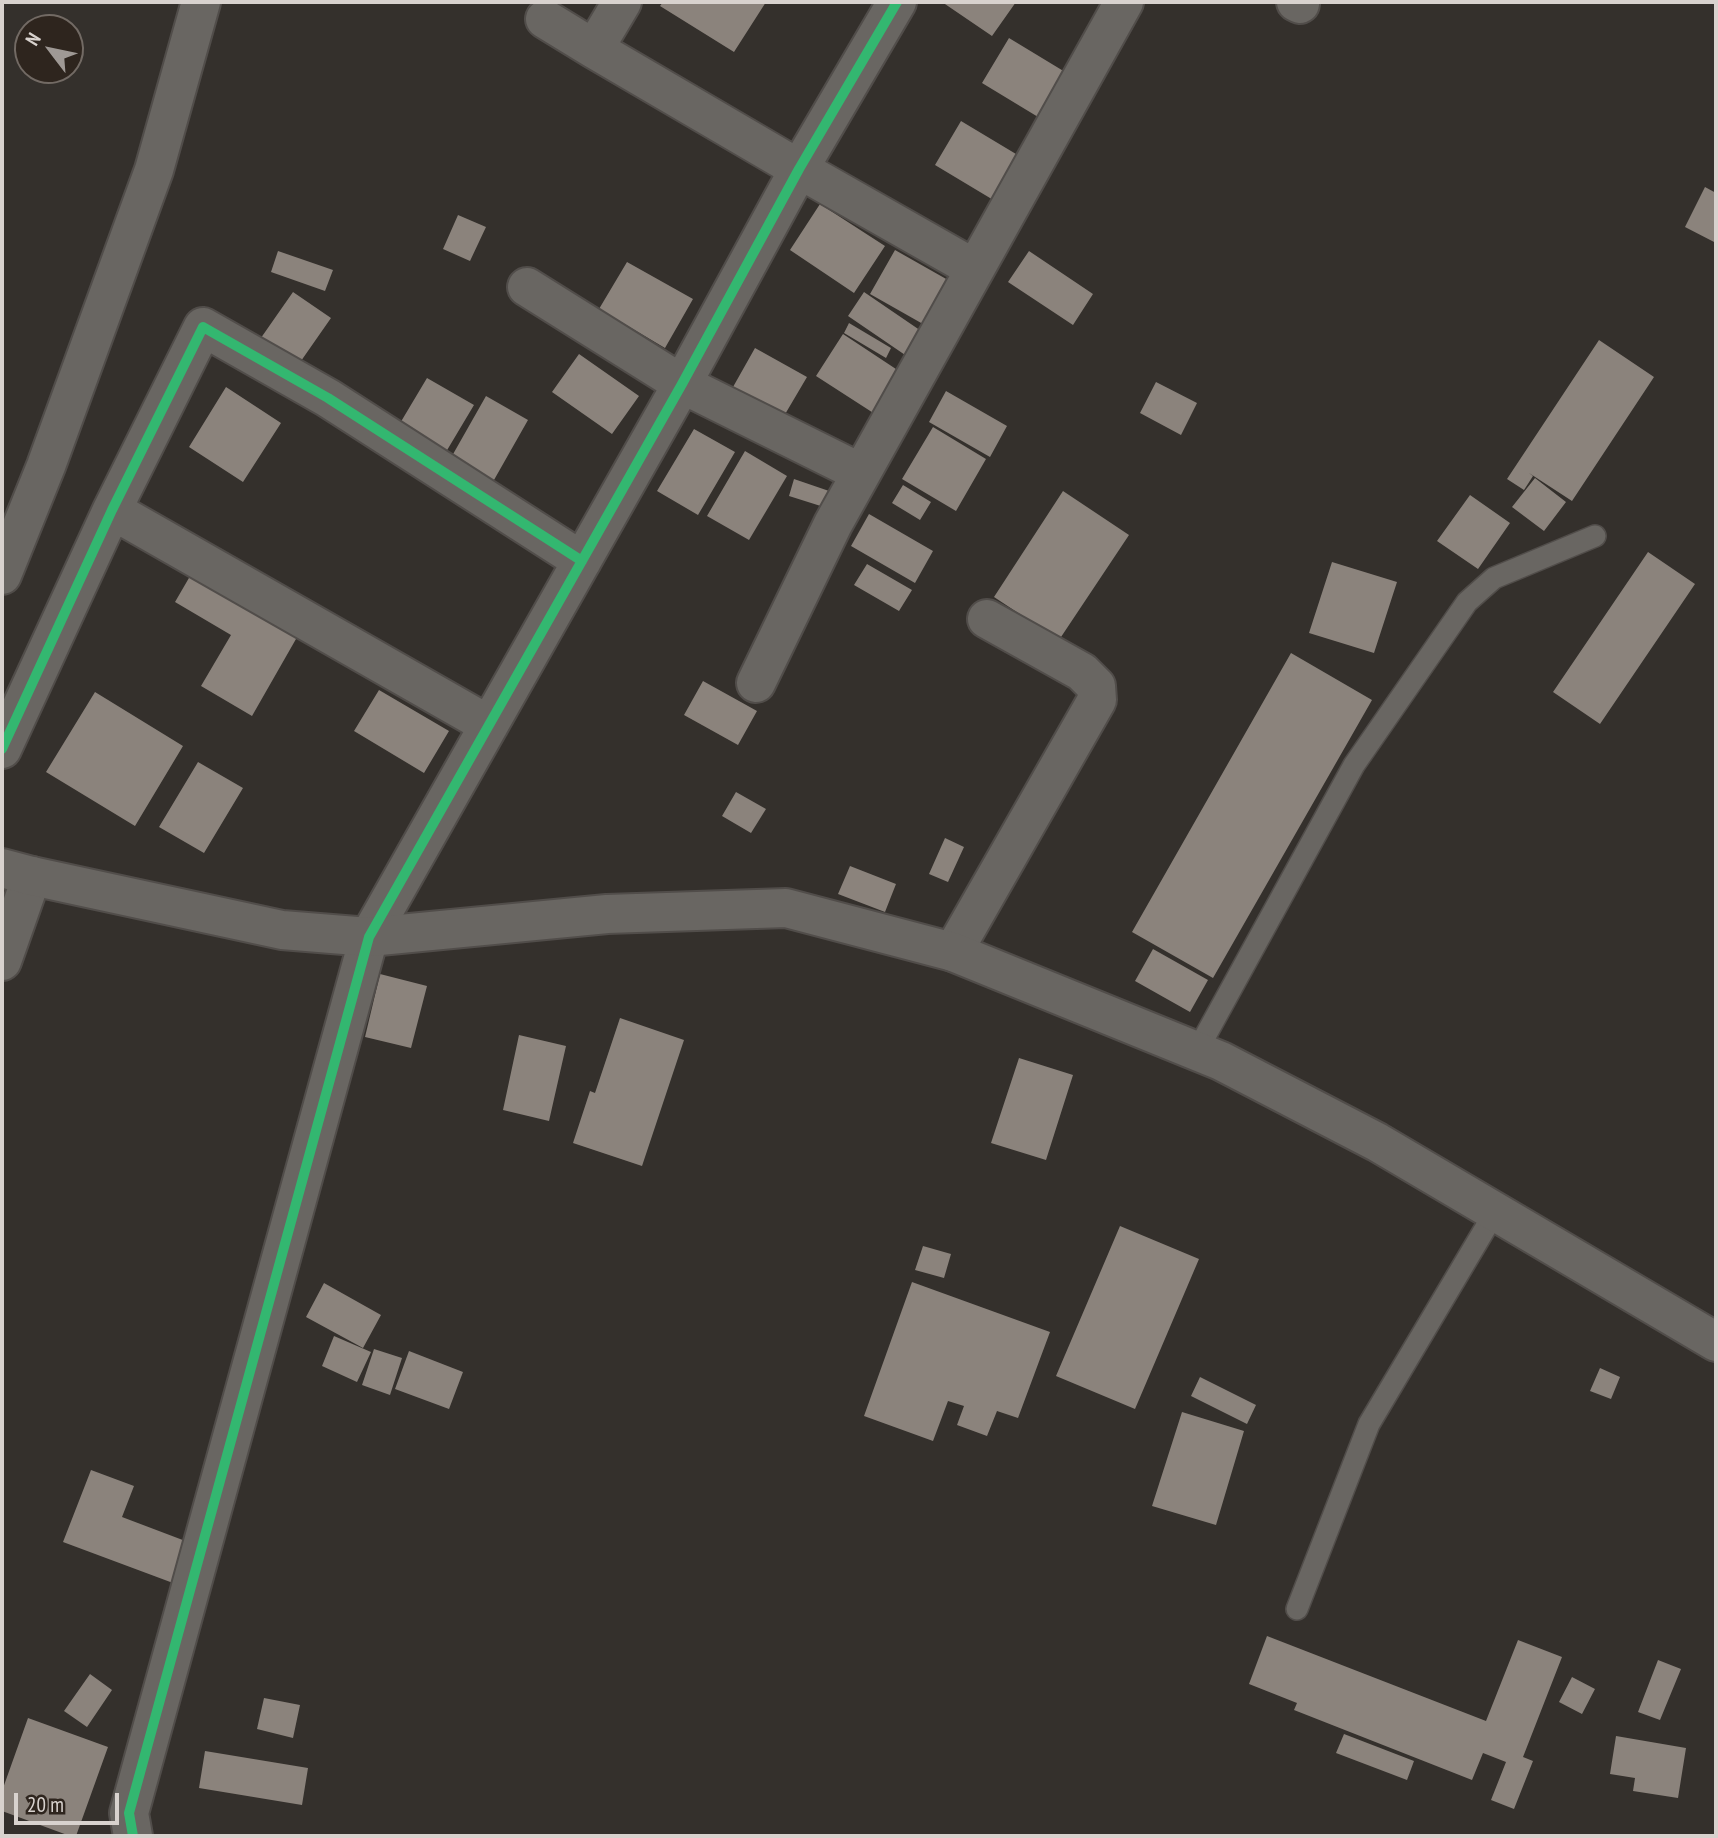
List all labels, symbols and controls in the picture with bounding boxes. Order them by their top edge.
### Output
north arrow [14,14,84,84]
text: N [20,28,46,50]
scale bar [18,1778,122,1822]
text: 20 m [27,1791,64,1818]

